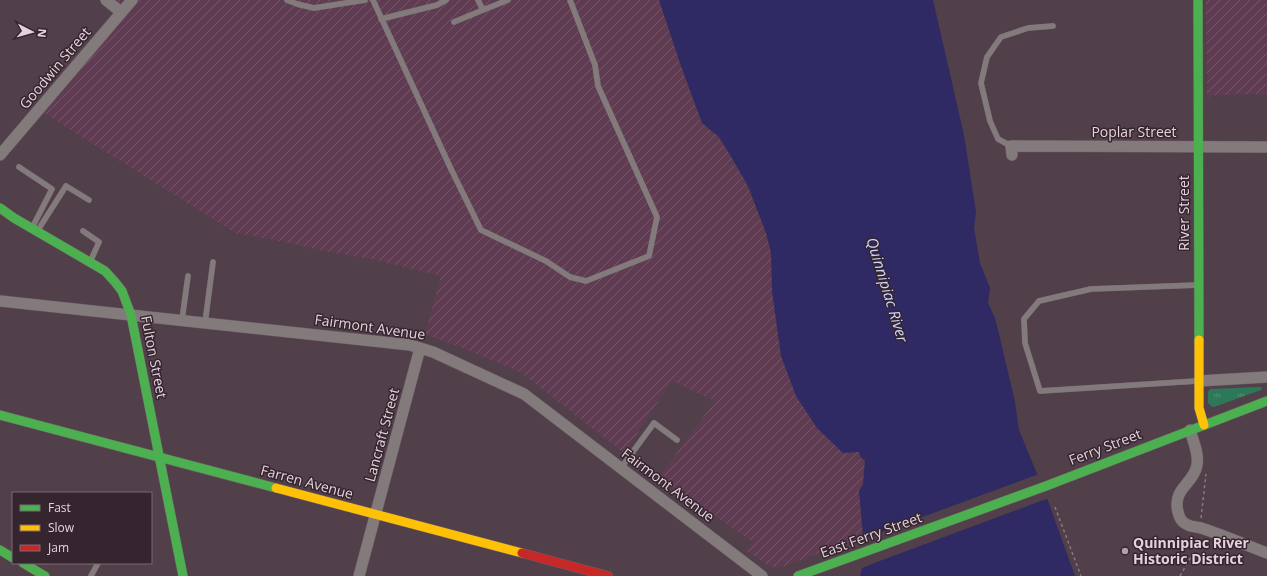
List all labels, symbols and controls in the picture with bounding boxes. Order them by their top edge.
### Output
north arrow [12,12,52,52]
street label: Goodwin Street [15,23,94,113]
text: N [35,28,50,38]
street label: Poplar Street [1091,122,1177,141]
street label: River Street [1174,175,1193,251]
water label: Quinnipiac River [863,235,914,346]
street label: Fairmont Avenue [313,309,427,344]
street label: Fulton Street [137,314,172,400]
street label: Lancraft Street [360,386,403,484]
street label: Ferry Street [1066,424,1144,469]
street label: Fairmont Avenue [618,443,719,526]
street label: Farren Avenue [259,460,356,503]
legend [12,492,152,564]
text: Fast [48,499,71,516]
street label: East Ferry Street [817,507,924,562]
text: Slow [48,519,75,536]
place label: Quinnipiac River Historic District [1133,533,1249,568]
text: Jam [47,539,69,556]
marker: Quinnipiac River Historic District [1120,546,1130,556]

